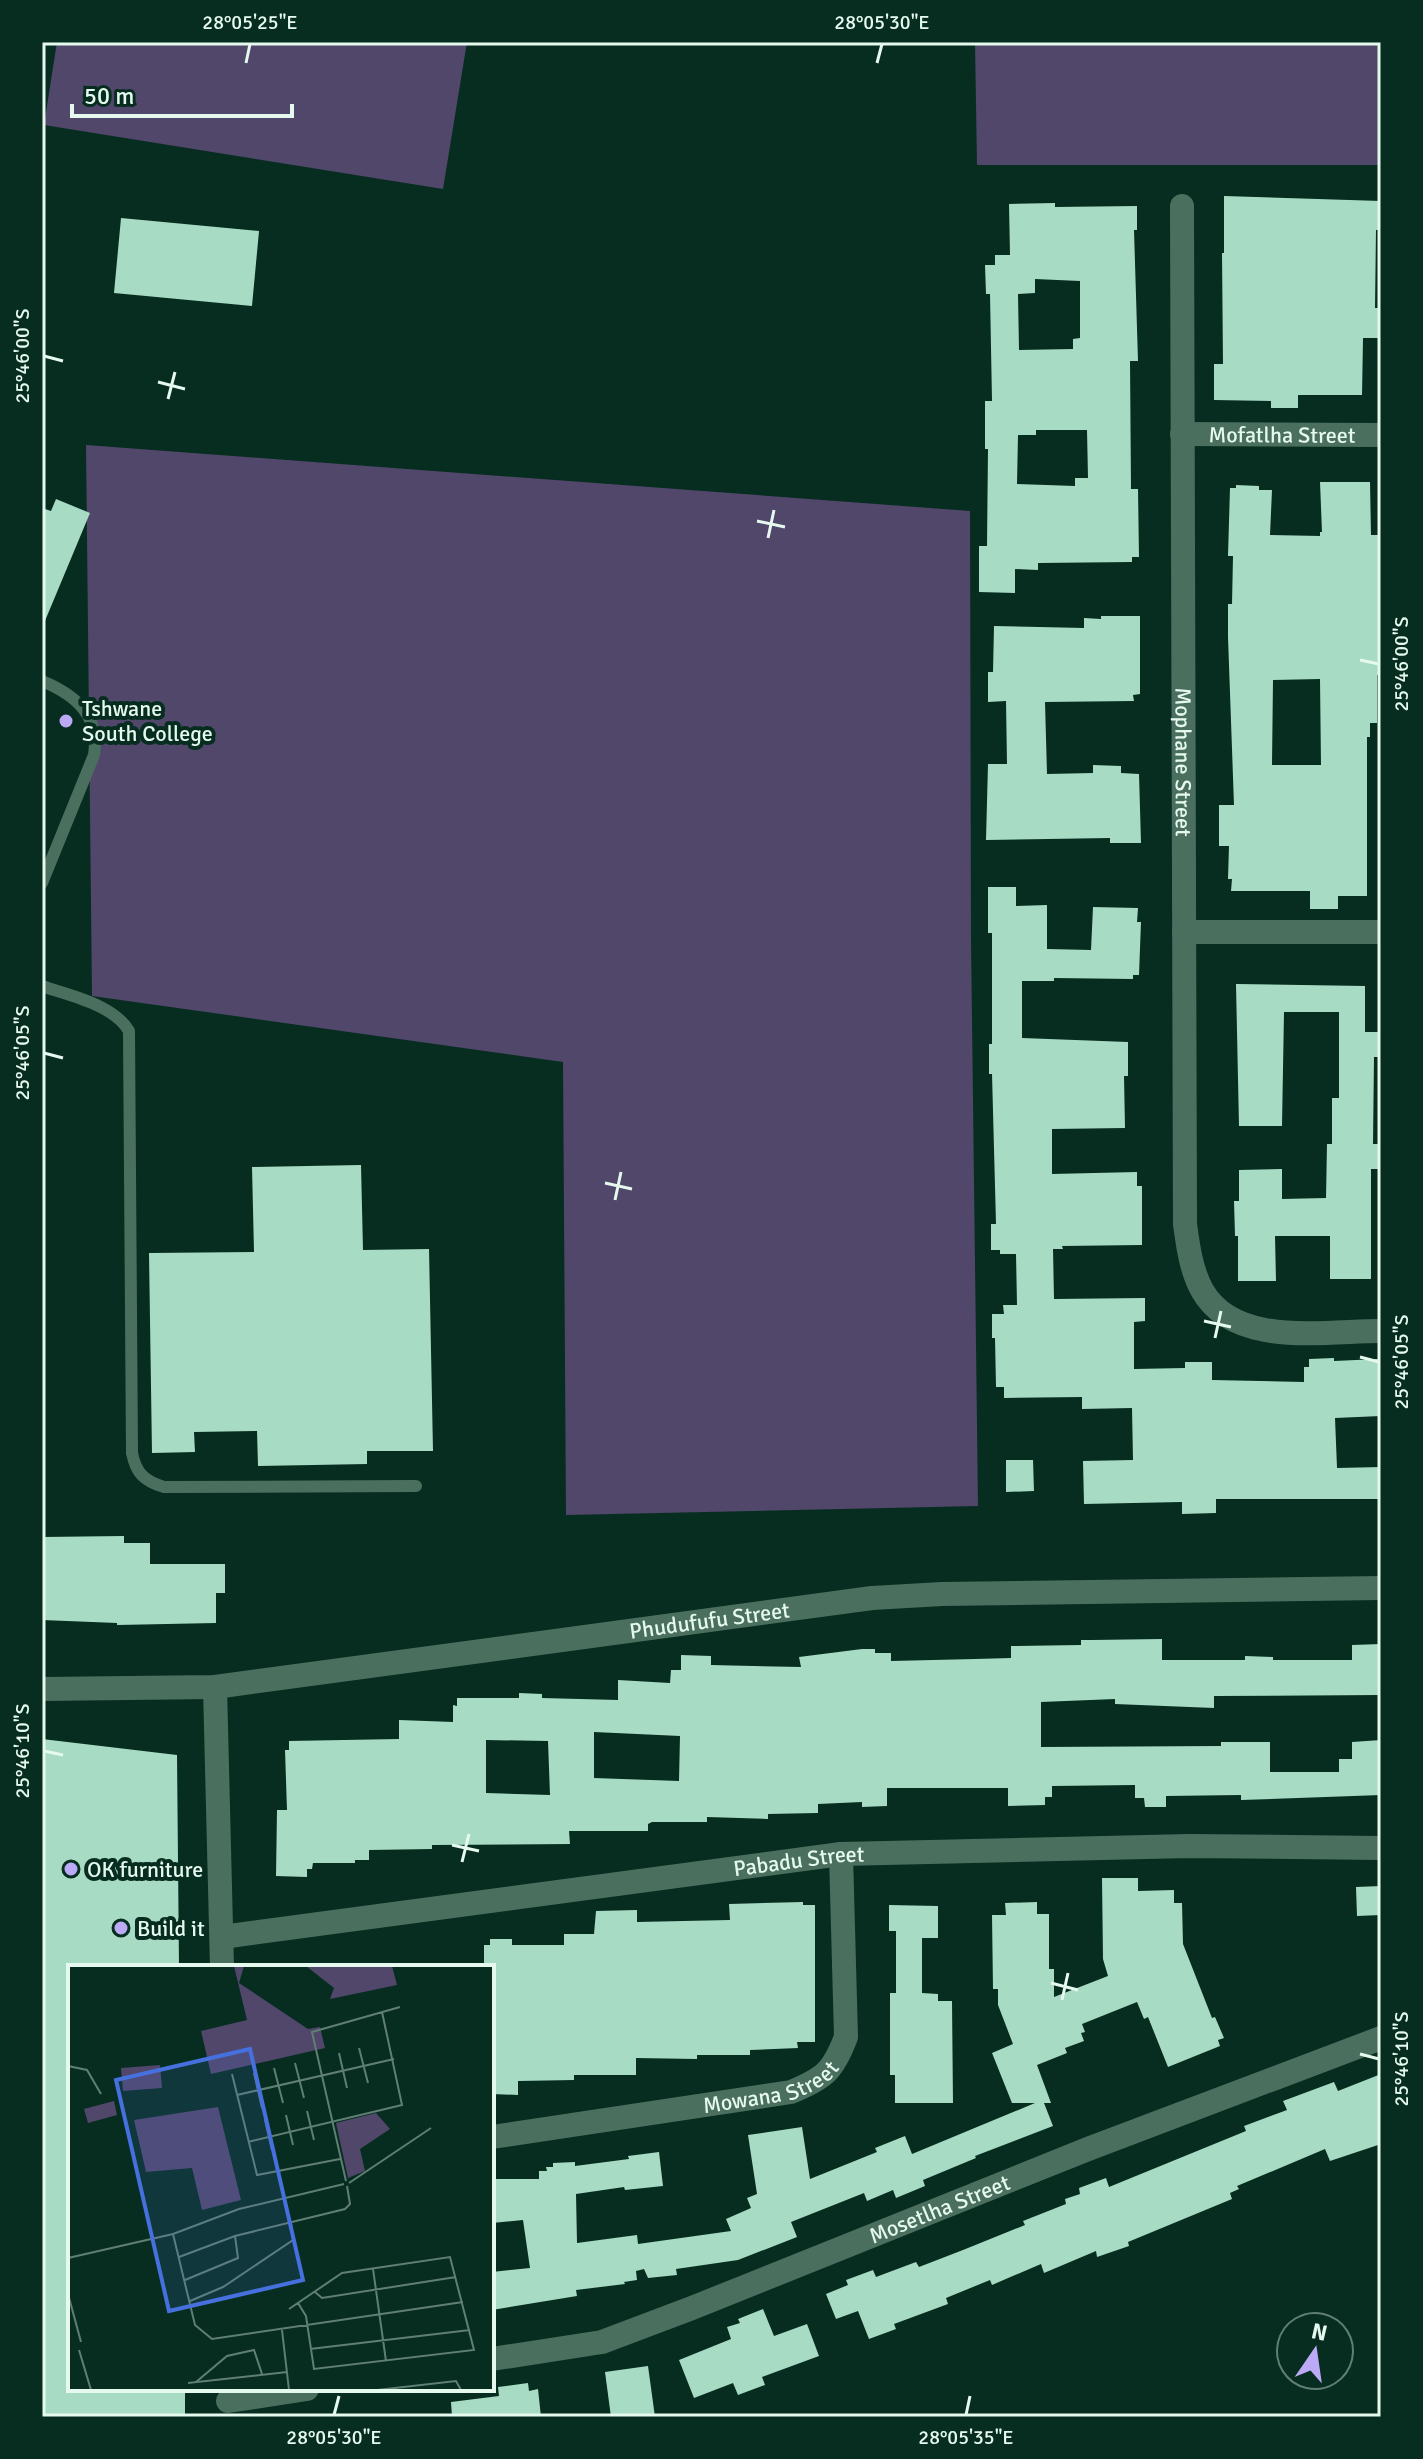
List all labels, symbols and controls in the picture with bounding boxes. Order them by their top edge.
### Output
text: 28°05'25"E [202,10,298,35]
text: 28°05'30"E [834,10,930,35]
scale bar [72,68,292,118]
text: 50 m [84,81,134,111]
text: 25°46'00"S [10,308,35,404]
street label: Mofatlha Street [1208,421,1356,449]
text: 25°46'00"S [1389,616,1414,712]
street label: Mophane Street [1169,687,1197,837]
place label: Tshwane South College [82,695,213,747]
marker: Tshwane South College [57,712,75,730]
text: 25°46'05"S [10,1005,35,1101]
text: 25°46'05"S [1389,1314,1414,1410]
street label: Phudufufu Street [628,1596,792,1645]
text: 25°46'10"S [10,1703,35,1799]
street label: Pabadu Street [732,1840,865,1882]
place label: OK furniture [87,1856,203,1883]
marker: OK furniture [62,1860,80,1878]
place label: Build it [137,1915,205,1942]
marker: Build it [112,1919,130,1937]
inset map [68,1965,494,2391]
text: 25°46'10"S [1389,2011,1414,2107]
street label: Mowana Street [701,2055,845,2119]
street label: Mosetlha Street [865,2169,1014,2250]
north arrow [1275,2311,1355,2391]
text: N [1309,2317,1330,2347]
text: 28°05'30"E [286,2425,382,2450]
text: 28°05'35"E [918,2425,1014,2450]

